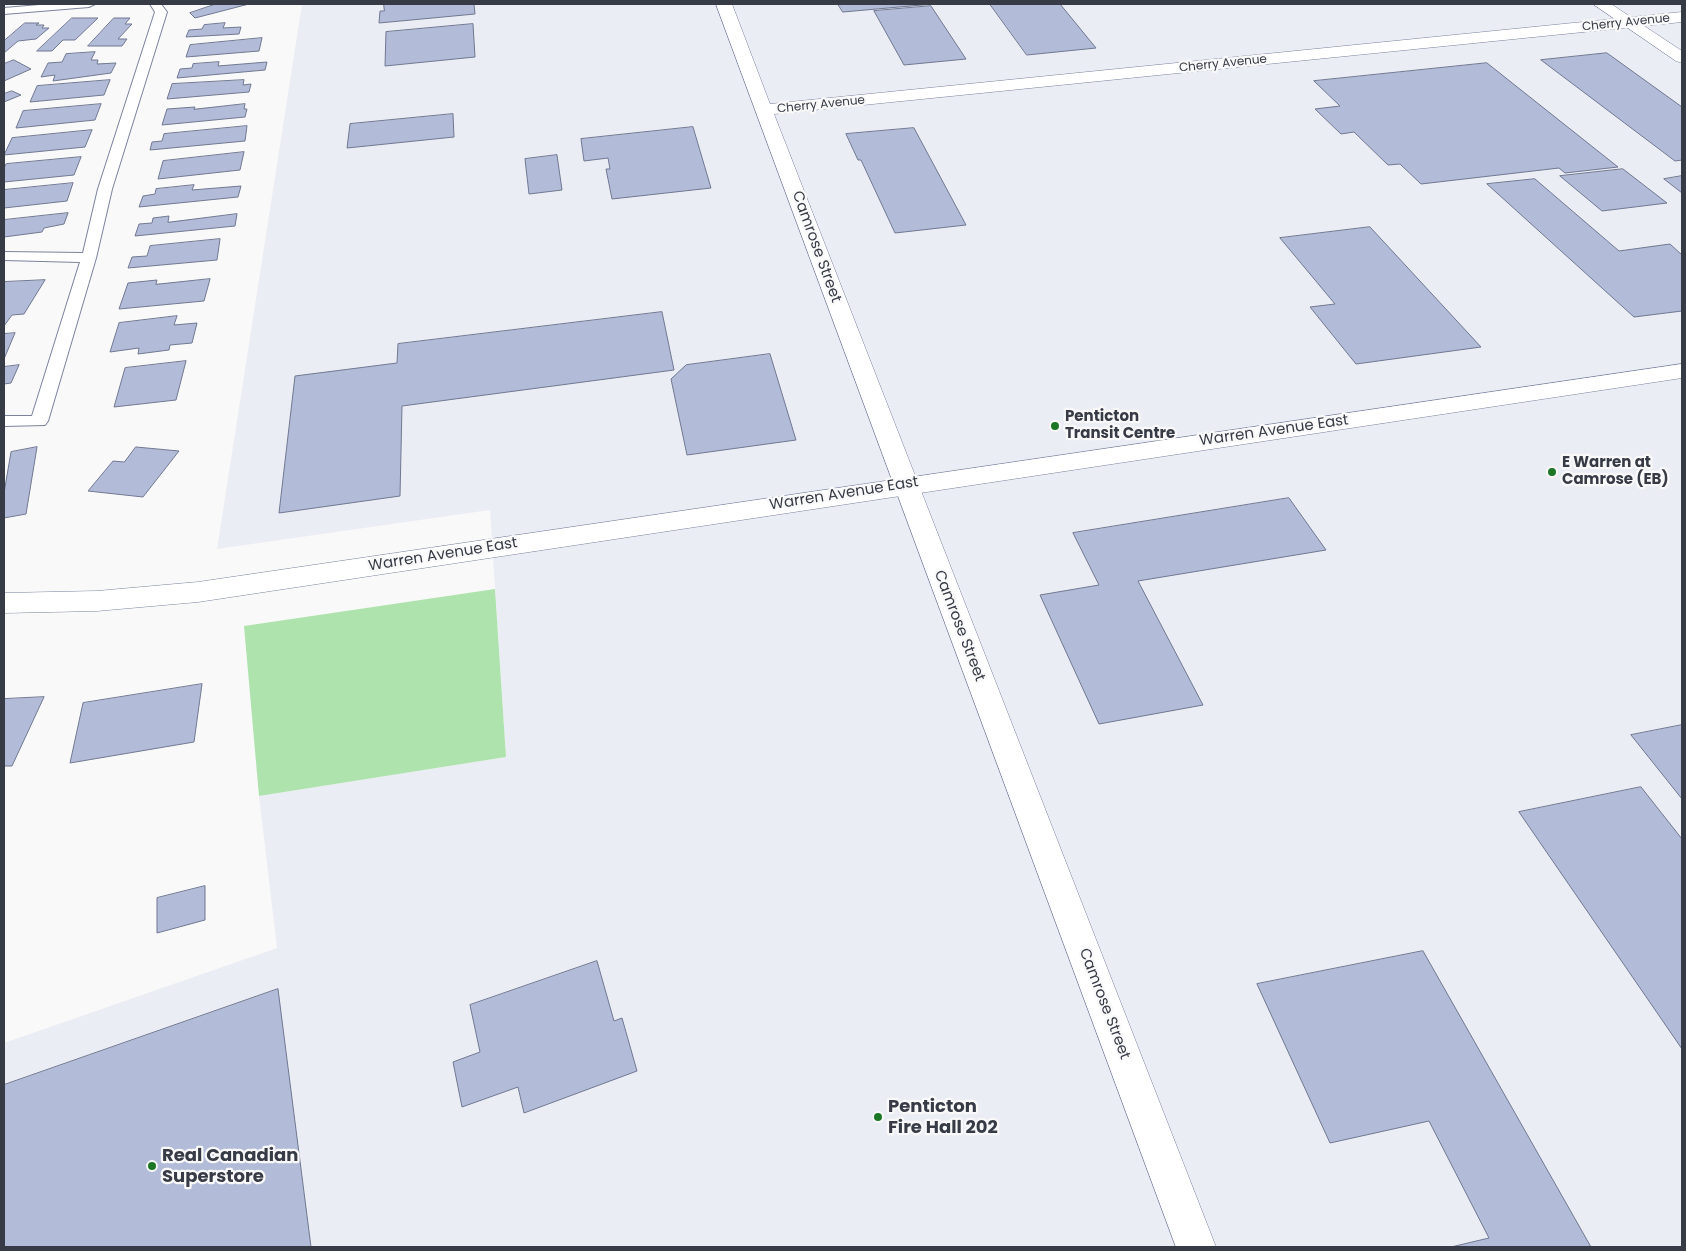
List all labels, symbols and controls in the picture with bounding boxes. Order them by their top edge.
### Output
street label: Cherry Avenue [1581,11,1671,35]
street label: Cherry Avenue [1178,52,1268,76]
street label: Cherry Avenue [776,93,866,117]
street label: Camrose Street [787,189,845,305]
place label: Penticton Transit Centre [1065,408,1175,443]
street label: Warren Avenue East [1198,412,1350,450]
marker: Penticton Transit Centre [1049,420,1061,432]
place label: E Warren at Camrose (EB) [1562,454,1669,489]
marker: E Warren at Camrose (EB) [1546,466,1558,478]
street label: Warren Avenue East [768,473,920,515]
street label: Warren Avenue East [367,534,519,576]
street label: Camrose Street [930,568,988,684]
street label: Camrose Street [1075,946,1133,1062]
place label: Penticton Fire Hall 202 [888,1096,998,1138]
marker: Penticton Fire Hall 202 [872,1111,884,1123]
place label: Real Canadian Superstore [162,1145,298,1188]
marker: Real Canadian Superstore [146,1160,158,1172]

